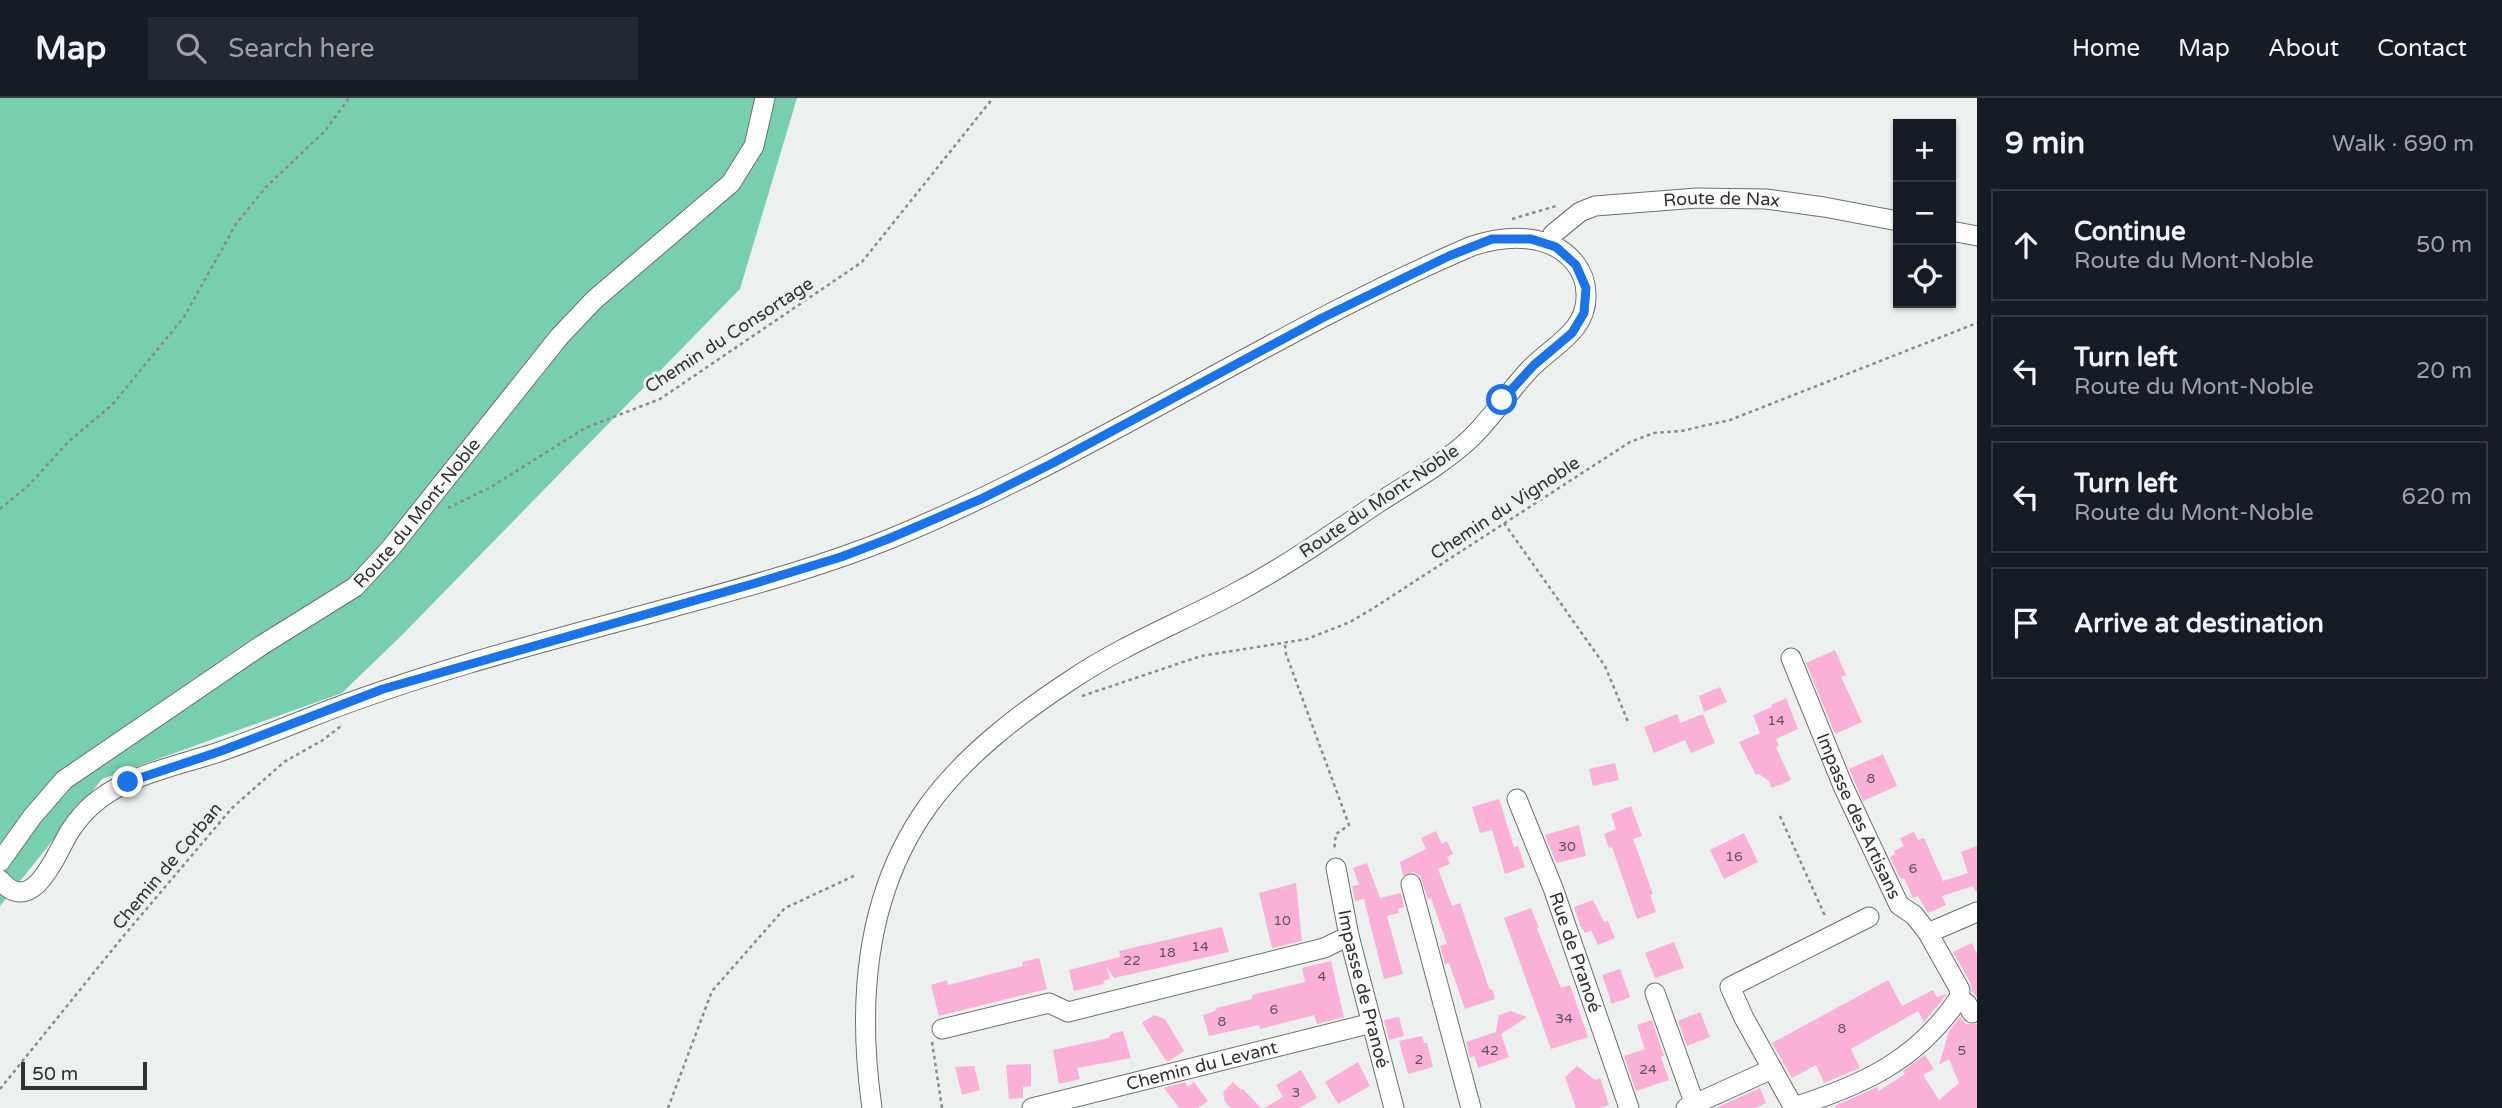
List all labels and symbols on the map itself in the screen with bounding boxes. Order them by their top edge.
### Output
street label: Route de Nax [1662,187,1782,212]
street label: Chemin du Consortage [641,272,817,398]
route start [1486,384,1517,415]
street label: Route du Mont-Noble [349,434,485,592]
street label: Route du Mont-Noble [1295,439,1463,563]
street label: Chemin du Vignoble [1426,452,1584,564]
house number: 14 [1767,712,1785,729]
street label: Impasse des Artisans [1812,730,1906,903]
route end [112,766,143,797]
house number: 8 [1867,770,1876,787]
street label: Chemin de Corban [107,798,227,934]
house number: 30 [1558,838,1576,855]
house number: 16 [1725,848,1743,865]
house number: 6 [1909,860,1918,877]
street label: Rue de Pranoé [1544,889,1606,1015]
street label: Impasse de Pranoé [1333,908,1394,1070]
house number: 10 [1273,912,1291,929]
house number: 14 [1191,938,1209,955]
house number: 18 [1158,944,1176,961]
house number: 22 [1123,952,1141,969]
house number: 4 [1318,968,1327,985]
house number: 6 [1270,1001,1279,1018]
house number: 34 [1555,1010,1573,1027]
house number: 8 [1218,1013,1227,1030]
house number: 8 [1838,1020,1847,1037]
street label: Chemin du Levant [1124,1036,1280,1095]
house number: 42 [1481,1042,1499,1059]
house number: 5 [1958,1042,1966,1059]
house number: 2 [1415,1051,1423,1068]
scale bar [21,1059,147,1091]
house number: 24 [1639,1061,1657,1078]
house number: 3 [1292,1084,1300,1101]

